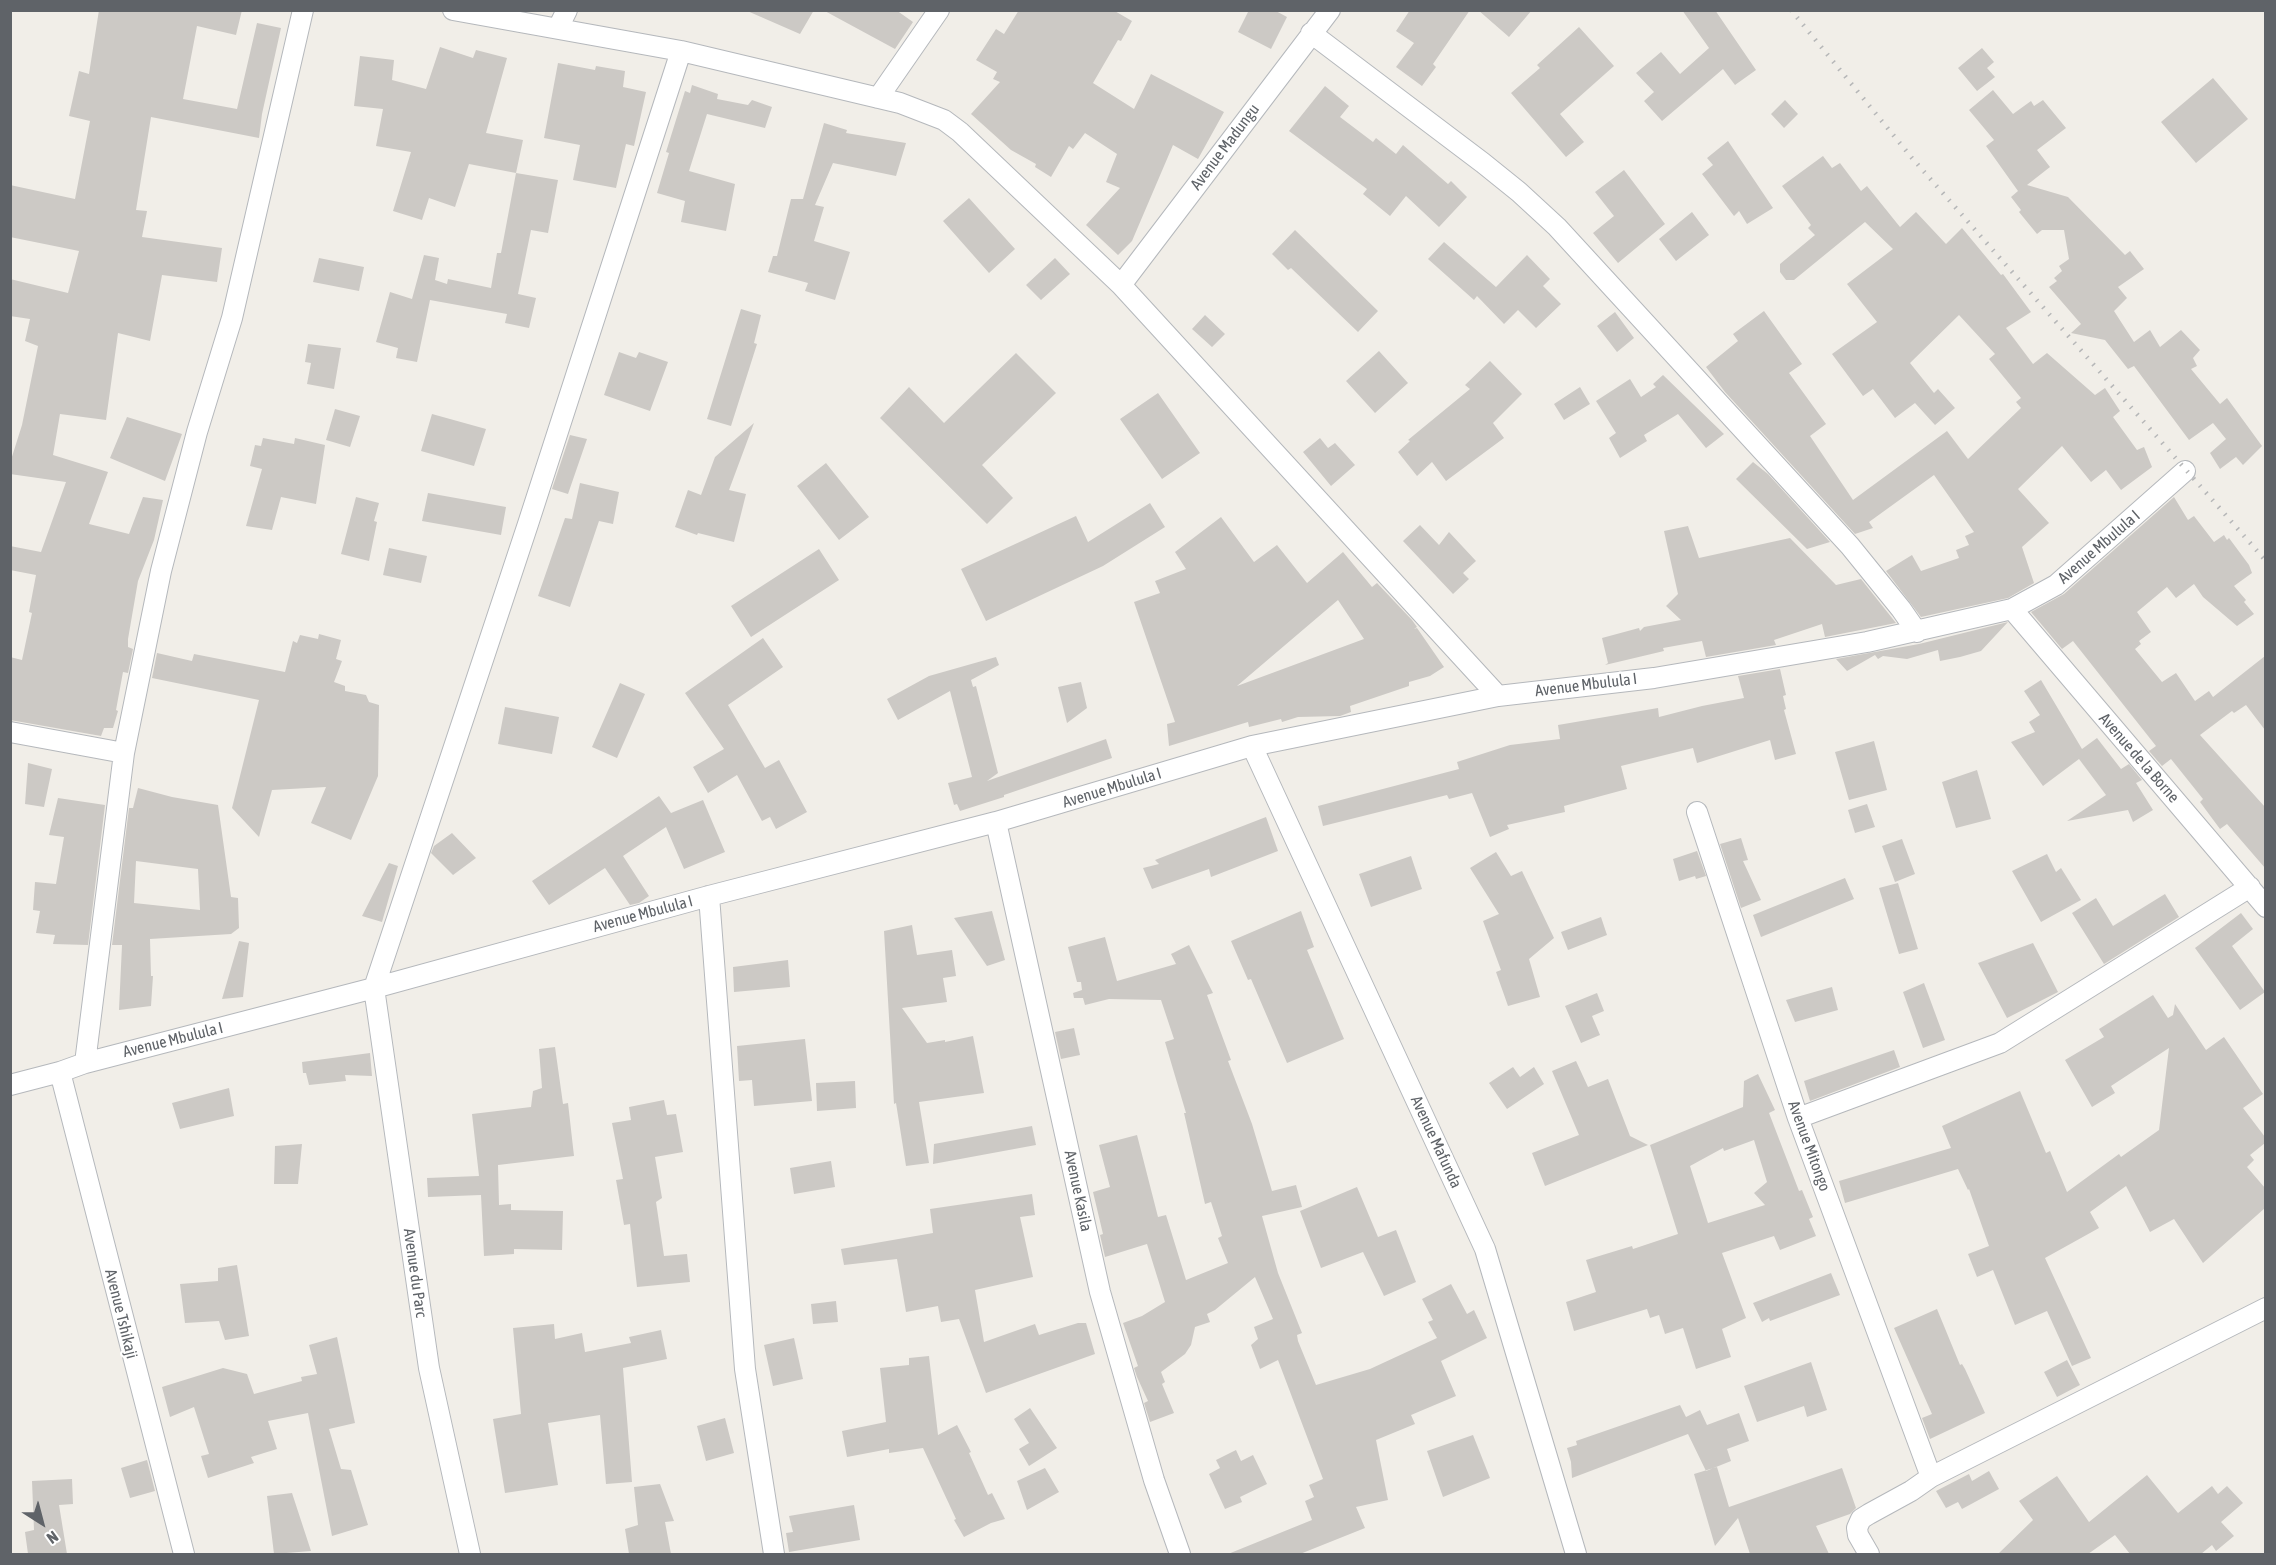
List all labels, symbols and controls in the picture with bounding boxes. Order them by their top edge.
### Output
street label: Avenue Madungu [1187,100,1263,194]
street label: Avenue Mbulula I [2054,506,2144,588]
street label: Avenue Mbulula I [1534,669,1638,701]
street label: Avenue de la Borne [2095,709,2183,807]
street label: Avenue Mbulula I [1060,764,1164,812]
street label: Avenue Mbulula I [591,891,695,937]
street label: Avenue Mbulula I [121,1018,225,1062]
street label: Avenue Mafunda [1406,1093,1466,1191]
street label: Avenue Mitongo [1784,1098,1834,1194]
street label: Avenue Kasila [1060,1149,1096,1233]
street label: Avenue du Parc [399,1227,431,1319]
street label: Avenue Tshikaji [101,1267,141,1361]
north arrow [12,1493,72,1553]
text: N [43,1527,62,1548]

